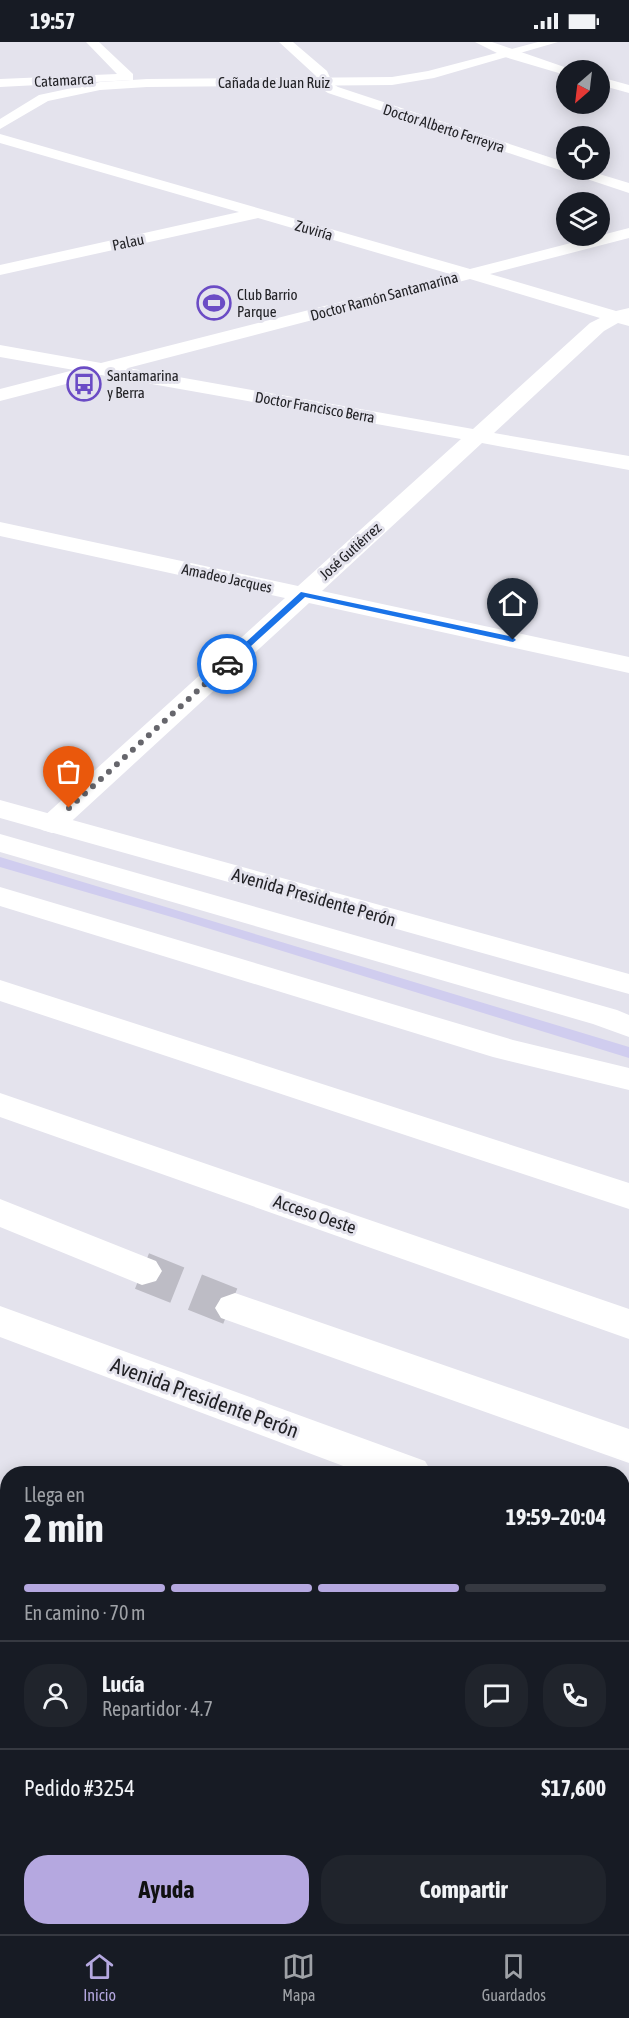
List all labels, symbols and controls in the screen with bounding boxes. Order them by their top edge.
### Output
text: 19:57 [30,8,75,34]
north arrow [556,60,610,114]
map controls [556,60,610,246]
street label: Catamarca [34,70,94,90]
street label: Cañada de Juan Ruiz [218,74,331,91]
street label: Doctor Alberto Ferreyra [381,100,507,156]
button: locate [556,126,610,180]
button: layers [556,192,610,246]
street label: Zuviría [293,217,335,243]
street label: Palau [110,230,146,254]
street label: Doctor Ramón Santamarina [308,268,460,324]
sports icon: Club Barrio Parque [196,285,232,321]
place label: Club Barrio Parque [237,286,298,320]
bus stop icon: Santamarina y Berra [66,366,102,402]
place label: Santamarina y Berra [107,367,179,401]
street label: Doctor Francisco Berra [254,388,376,426]
street label: José Gutiérrez [316,519,385,583]
street label: Amadeo Jacques [180,560,274,596]
pin [487,578,538,640]
icon: home [496,587,529,620]
courier [197,634,257,694]
icon: car [211,648,244,681]
pin [43,746,94,808]
icon: bag [52,755,85,788]
street label: Avenida Presidente Perón [230,864,398,930]
street label: Acceso Oeste [271,1190,359,1238]
street label: Avenida Presidente Perón [108,1352,302,1442]
text: Llega en [24,1483,85,1506]
text: 19:59–20:04 [506,1504,606,1530]
text: 2 min [24,1506,104,1550]
text: En camino · 70 m [24,1601,145,1624]
button: person [24,1664,87,1727]
button: chat [465,1664,528,1727]
button: phone [543,1664,606,1727]
text: Lucía [102,1671,145,1697]
text: Repartidor · 4.7 [102,1697,213,1720]
text: Pedido #3254 [24,1775,135,1801]
text: $17,600 [541,1775,606,1801]
button: Ayuda [24,1855,309,1924]
button: Compartir [321,1855,606,1924]
tab: Inicio [83,1950,116,2004]
tab: Mapa [282,1950,316,2004]
tab: Guardados [482,1950,546,2004]

